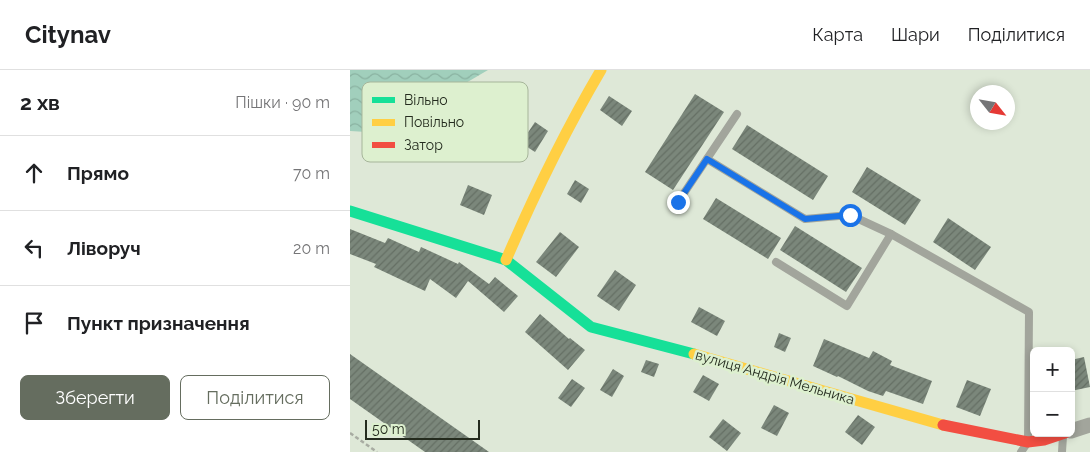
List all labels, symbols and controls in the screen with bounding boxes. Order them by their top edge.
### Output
text: Citynav [25,20,111,49]
text: Карта [812,24,863,45]
text: Шари [891,24,940,45]
text: Поділитися [968,24,1065,45]
legend [362,82,528,162]
north arrow [970,85,1015,130]
text: 2 хв [20,90,60,115]
text: Вільно [404,92,448,108]
text: Пішки · 90 m [235,93,330,112]
text: Повільно [404,114,464,130]
text: Затор [404,137,443,153]
icon: ahead [20,159,48,187]
text: Прямо [67,162,129,184]
text: 70 m [293,164,330,183]
route end [667,191,690,214]
route start [839,204,862,227]
icon: left [20,234,48,262]
text: Ліворуч [67,237,141,259]
text: 20 m [293,239,330,258]
icon: arrive [20,309,48,337]
text: Пункт призначення [67,312,250,334]
street label: вулиця Андрія Мельника [694,347,856,407]
map controls [1030,347,1075,437]
button: + [1030,347,1075,392]
button: Зберегти [20,375,170,420]
button: Поділитися [180,375,330,420]
button: − [1030,392,1075,437]
scale bar [365,417,480,440]
text: 50 m [372,421,405,437]

